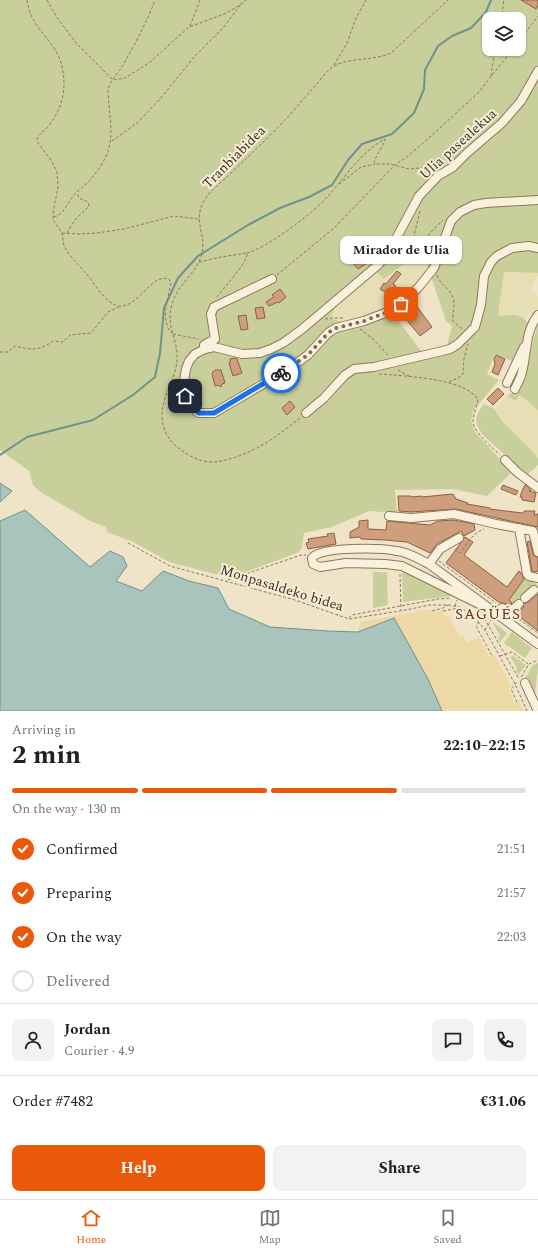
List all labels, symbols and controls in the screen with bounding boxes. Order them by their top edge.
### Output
map controls [482,12,526,56]
button: layers [482,12,526,56]
street label: Ulia pasealekua [415,103,501,185]
street label: Tranbiabidea [197,120,271,194]
callout: Mirador de Ulia [340,236,462,264]
text: Mirador de Ulia [353,240,449,260]
pin [384,287,418,321]
icon: bag [390,293,412,315]
courier [261,353,301,393]
icon: bike [270,362,292,384]
pin [168,379,202,413]
icon: home [174,385,196,407]
street label: Monpasaldeko bidea [218,559,346,617]
district label: SAGÜÉS [455,603,521,626]
text: Arriving in [12,720,76,740]
text: 22:10–22:15 [443,734,526,757]
text: 2 min [12,735,81,775]
text: On the way · 130 m [12,799,121,819]
icon: check [12,838,34,860]
text: Confirmed [46,838,118,861]
text: 21:51 [497,839,526,859]
icon: check [12,882,34,904]
text: Preparing [46,882,112,905]
text: 21:57 [497,883,526,903]
icon: check [12,926,34,948]
text: On the way [46,926,121,949]
text: 22:03 [497,927,526,947]
text: Delivered [46,970,110,993]
text: Jordan [64,1018,111,1041]
button: person [12,1019,54,1061]
button: chat [432,1019,474,1061]
button: phone [484,1019,526,1061]
text: Courier · 4.9 [64,1041,134,1061]
text: Order #7482 [12,1090,93,1113]
text: €31.06 [480,1090,526,1113]
button: Help [12,1145,265,1191]
button: Share [273,1145,526,1191]
tab: Home [76,1207,106,1248]
tab: Map [259,1207,281,1248]
tab: Saved [433,1207,462,1248]

